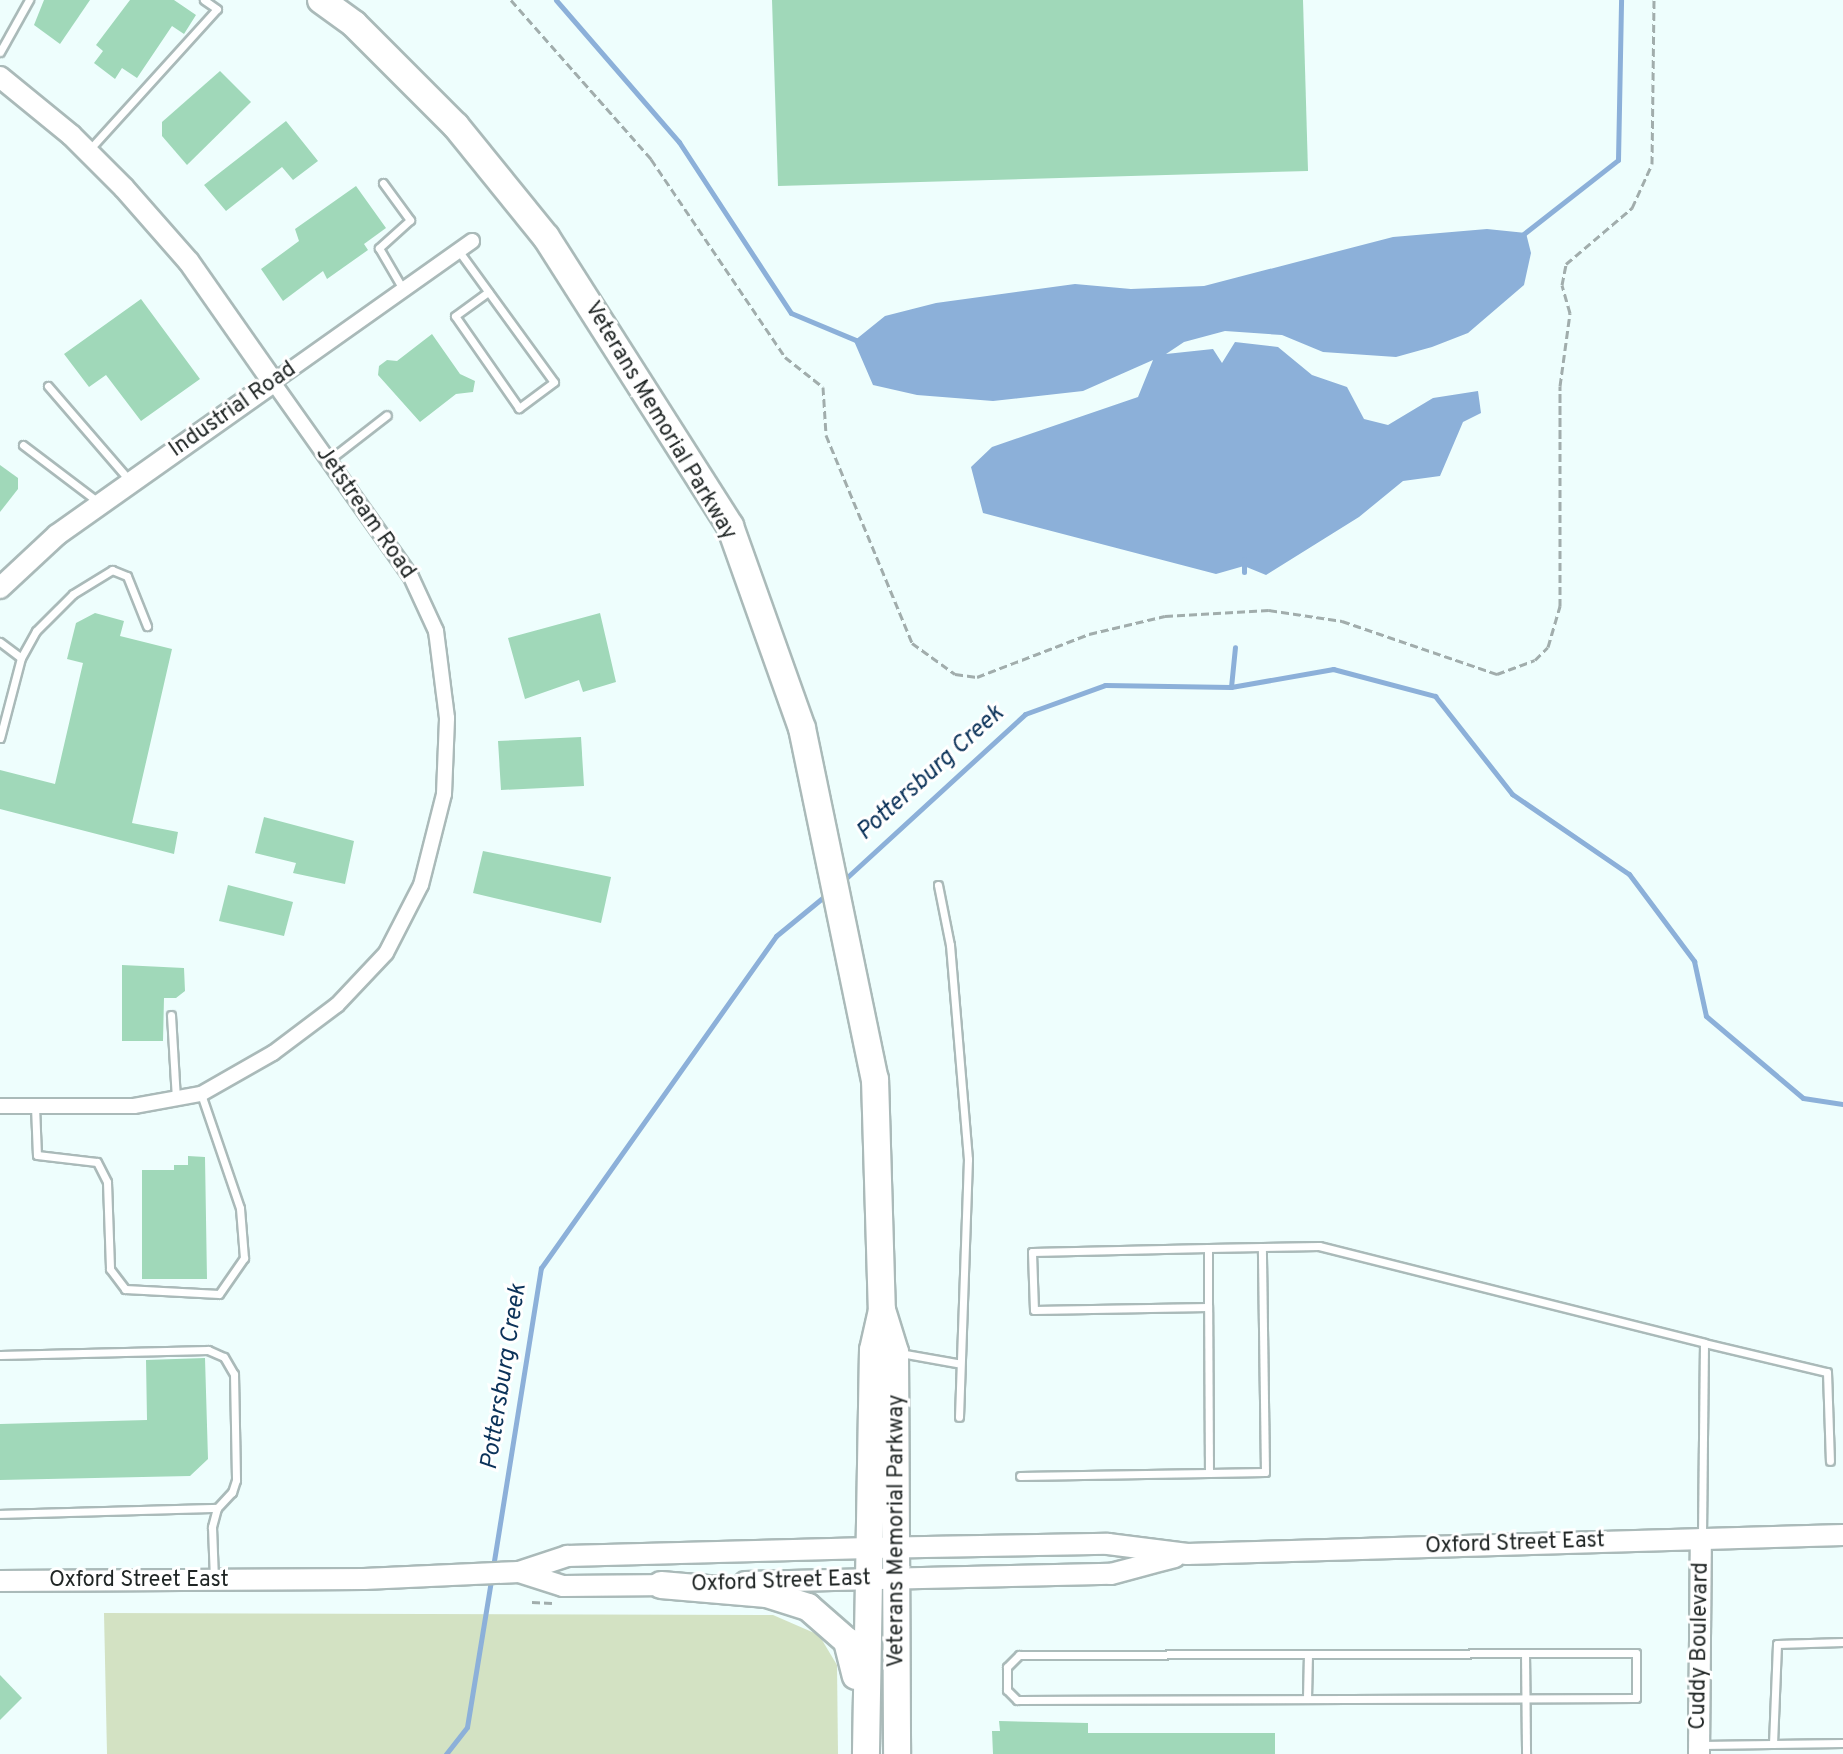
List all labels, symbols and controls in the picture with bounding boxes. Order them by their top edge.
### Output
street label: Veterans Memorial Parkway [578,297,742,545]
street label: Industrial Road [165,357,301,463]
street label: Jetstream Road [310,442,420,584]
water label: Pottersburg Creek [852,700,1010,848]
water label: Pottersburg Creek [476,1282,534,1472]
street label: Veterans Memorial Parkway [884,1394,910,1668]
street label: Oxford Street East [1425,1528,1605,1560]
street label: Cuddy Boulevard [1685,1562,1715,1730]
street label: Oxford Street East [691,1566,871,1598]
street label: Oxford Street East [49,1568,229,1594]

